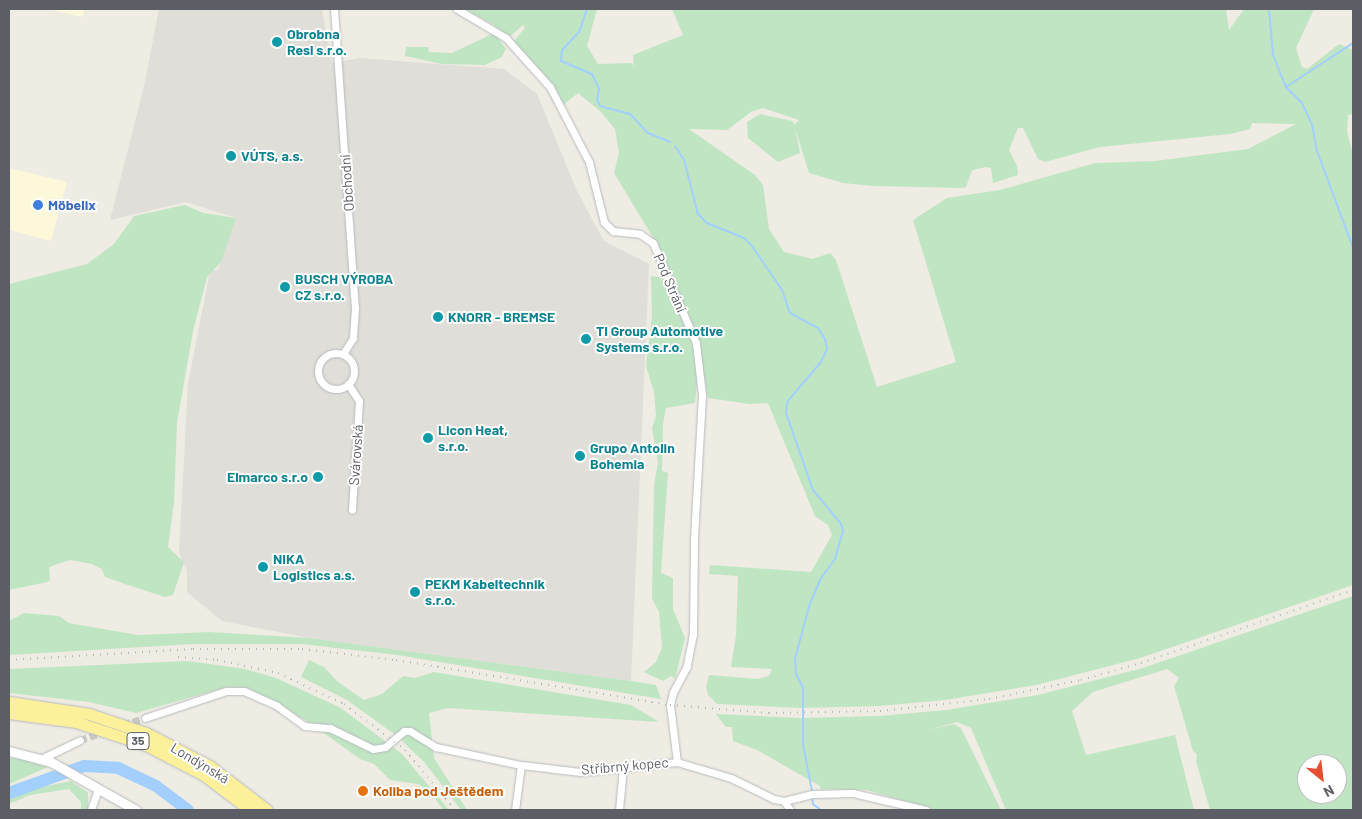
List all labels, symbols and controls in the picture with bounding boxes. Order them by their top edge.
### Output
place label: Obrobna Resl s.r.o. [287,26,347,58]
marker: Obrobna Resl s.r.o. [271,36,283,48]
place label: VÚTS, a.s. [241,148,303,164]
marker: VÚTS, a.s. [225,150,237,162]
street label: Obchodní [337,154,357,212]
place label: Möbelix [48,197,96,213]
marker: Möbelix [32,199,44,211]
street label: Pod Strání [650,251,690,315]
place label: BUSCH VÝROBA CZ s.r.o. [295,271,393,304]
marker: BUSCH VÝROBA CZ s.r.o. [279,281,291,293]
place label: KNORR - BREMSE [448,309,555,325]
marker: KNORR - BREMSE [432,311,444,323]
place label: TI Group Automotive Systems s.r.o. [596,323,723,356]
marker: TI Group Automotive Systems s.r.o. [580,333,592,345]
place label: Licon Heat, s.r.o. [438,422,508,454]
street label: Svárovská [345,424,367,486]
marker: Licon Heat, s.r.o. [422,432,434,444]
place label: Grupo Antolin Bohemia [590,440,675,472]
marker: Grupo Antolin Bohemia [574,450,586,462]
place label: Elmarco s.r.o [227,469,308,485]
marker: Elmarco s.r.o [312,471,324,483]
place label: NIKA Logistics a.s. [273,551,355,584]
marker: NIKA Logistics a.s. [257,561,269,573]
place label: PEKM Kabeltechnik s.r.o. [425,576,545,608]
marker: PEKM Kabeltechnik s.r.o. [409,586,421,598]
road number: 35 [126,731,150,750]
street label: Londýnská [168,739,232,787]
street label: Stříbrný kopec [581,754,669,778]
north arrow [1297,754,1347,804]
text: N [1321,782,1337,801]
place label: Koliba pod Ještědem [373,783,503,799]
marker: Koliba pod Ještědem [357,785,369,797]

